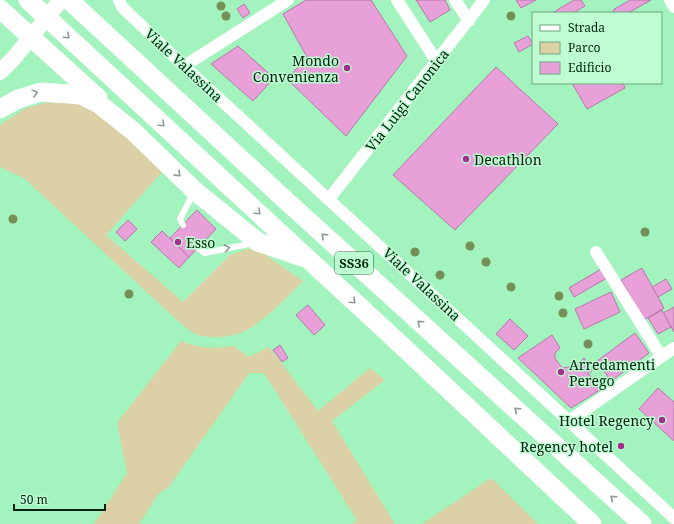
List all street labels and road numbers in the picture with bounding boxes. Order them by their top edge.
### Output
street label: Viale Valassina [141,24,227,106]
street label: Via Luigi Canonica [361,45,453,155]
street label: Viale Valassina [379,243,465,325]
road number: SS36 [335,252,373,274]

